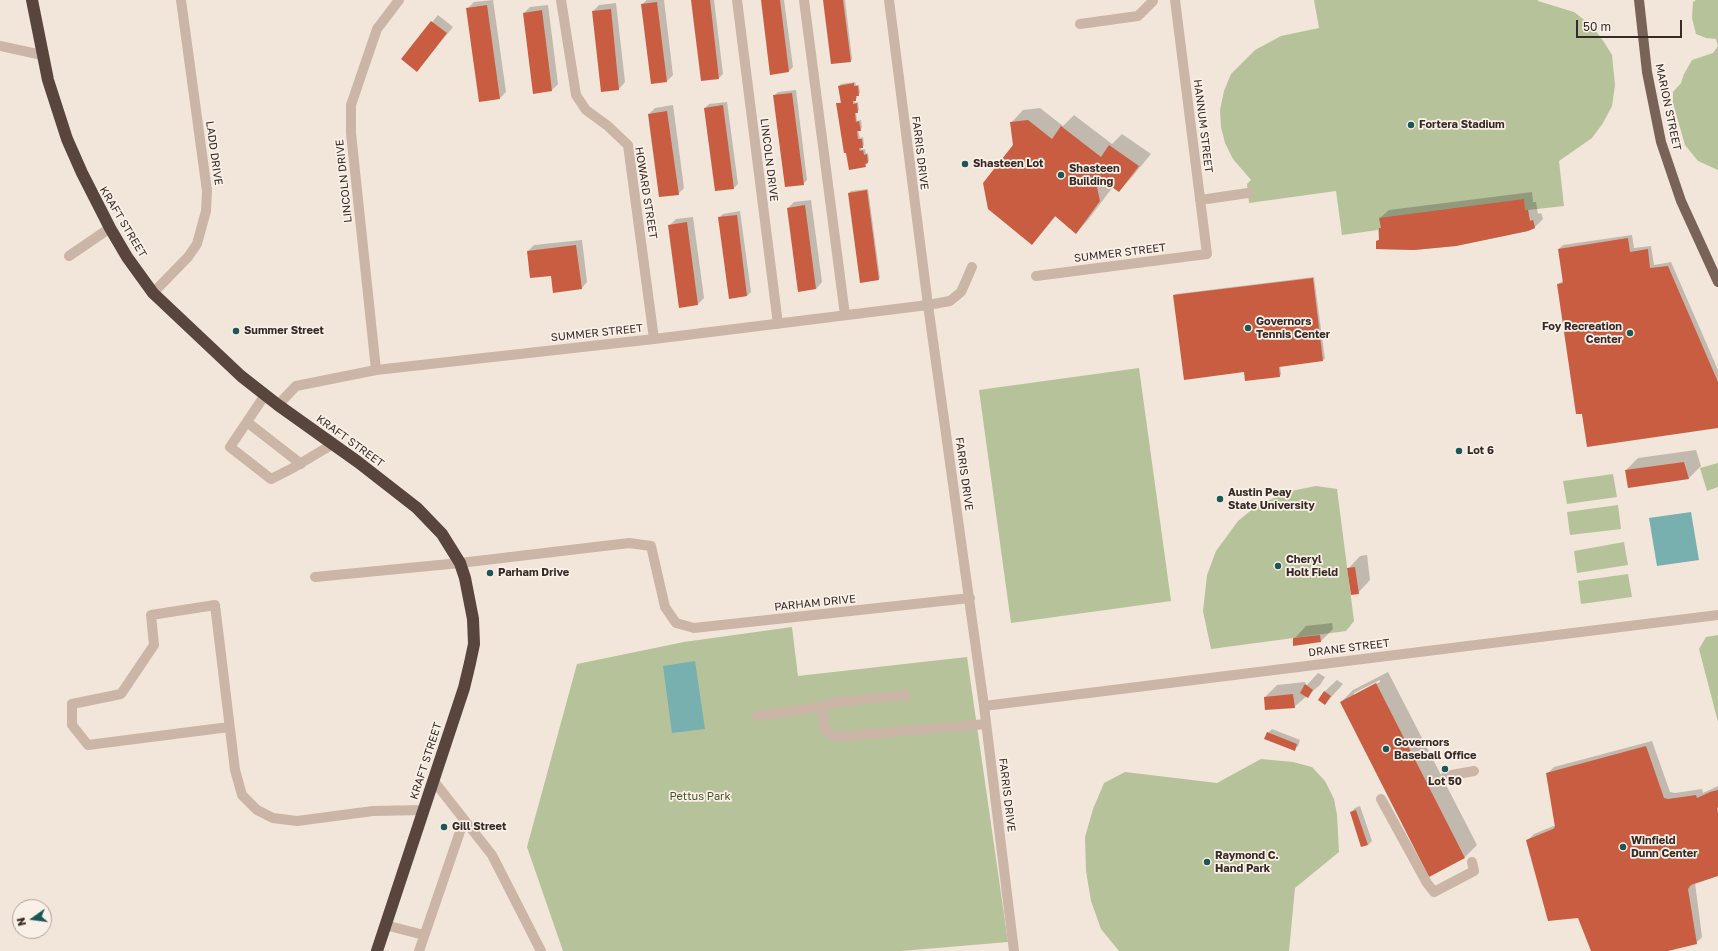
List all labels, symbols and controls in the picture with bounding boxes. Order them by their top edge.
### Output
scale bar [1578,12,1684,38]
text: 50 m [1583,19,1611,34]
street label: MARION STREET [1652,62,1684,152]
street label: HANNUM STREET [1191,78,1215,174]
street label: FARRIS DRIVE [909,115,931,191]
street label: LINCOLN DRIVE [757,118,781,202]
place label: Fortera Stadium [1419,118,1505,132]
street label: LADD DRIVE [203,120,225,186]
marker: Fortera Stadium [1406,120,1416,130]
street label: LINCOLN DRIVE [333,139,355,223]
street label: HOWARD STREET [632,146,660,240]
place label: Shasteen Lot [973,157,1044,171]
marker: Shasteen Lot [960,159,970,169]
place label: Shasteen Building [1069,162,1120,188]
marker: Shasteen Building [1056,170,1066,180]
street label: KRAFT STREET [97,184,149,260]
street label: SUMMER STREET [1073,241,1167,265]
place label: Governors Tennis Center [1256,315,1330,341]
place label: Foy Recreation Center [1542,320,1622,346]
street label: SUMMER STREET [550,322,644,344]
marker: Governors Tennis Center [1243,323,1253,333]
place label: Summer Street [244,324,324,338]
marker: Summer Street [231,326,241,336]
marker: Foy Recreation Center [1625,328,1635,338]
street label: KRAFT STREET [314,412,386,470]
street label: FARRIS DRIVE [952,436,976,512]
place label: Lot 6 [1467,444,1494,458]
marker: Lot 6 [1454,446,1464,456]
place label: Austin Peay State University [1228,486,1315,512]
marker: Austin Peay State University [1215,494,1225,504]
place label: Cheryl Holt Field [1286,553,1338,579]
marker: Cheryl Holt Field [1273,561,1283,571]
place label: Parham Drive [498,566,569,580]
marker: Parham Drive [485,568,495,578]
street label: PARHAM DRIVE [774,592,856,614]
street label: DRANE STREET [1308,636,1390,660]
street label: KRAFT STREET [407,721,445,801]
place label: Governors Baseball Office [1394,736,1477,762]
marker: Governors Baseball Office [1381,744,1391,754]
street label: FARRIS DRIVE [996,757,1018,833]
marker: Lot 50 [1440,764,1450,774]
place label: Lot 50 [1428,775,1462,789]
park label: Pettus Park [669,790,731,804]
place label: Gill Street [452,820,506,834]
marker: Gill Street [439,822,449,832]
place label: Winfield Dunn Center [1631,834,1698,860]
marker: Winfield Dunn Center [1618,842,1628,852]
place label: Raymond C. Hand Park [1215,849,1279,875]
marker: Raymond C. Hand Park [1202,857,1212,867]
north arrow [12,899,52,939]
text: N [14,916,28,927]

